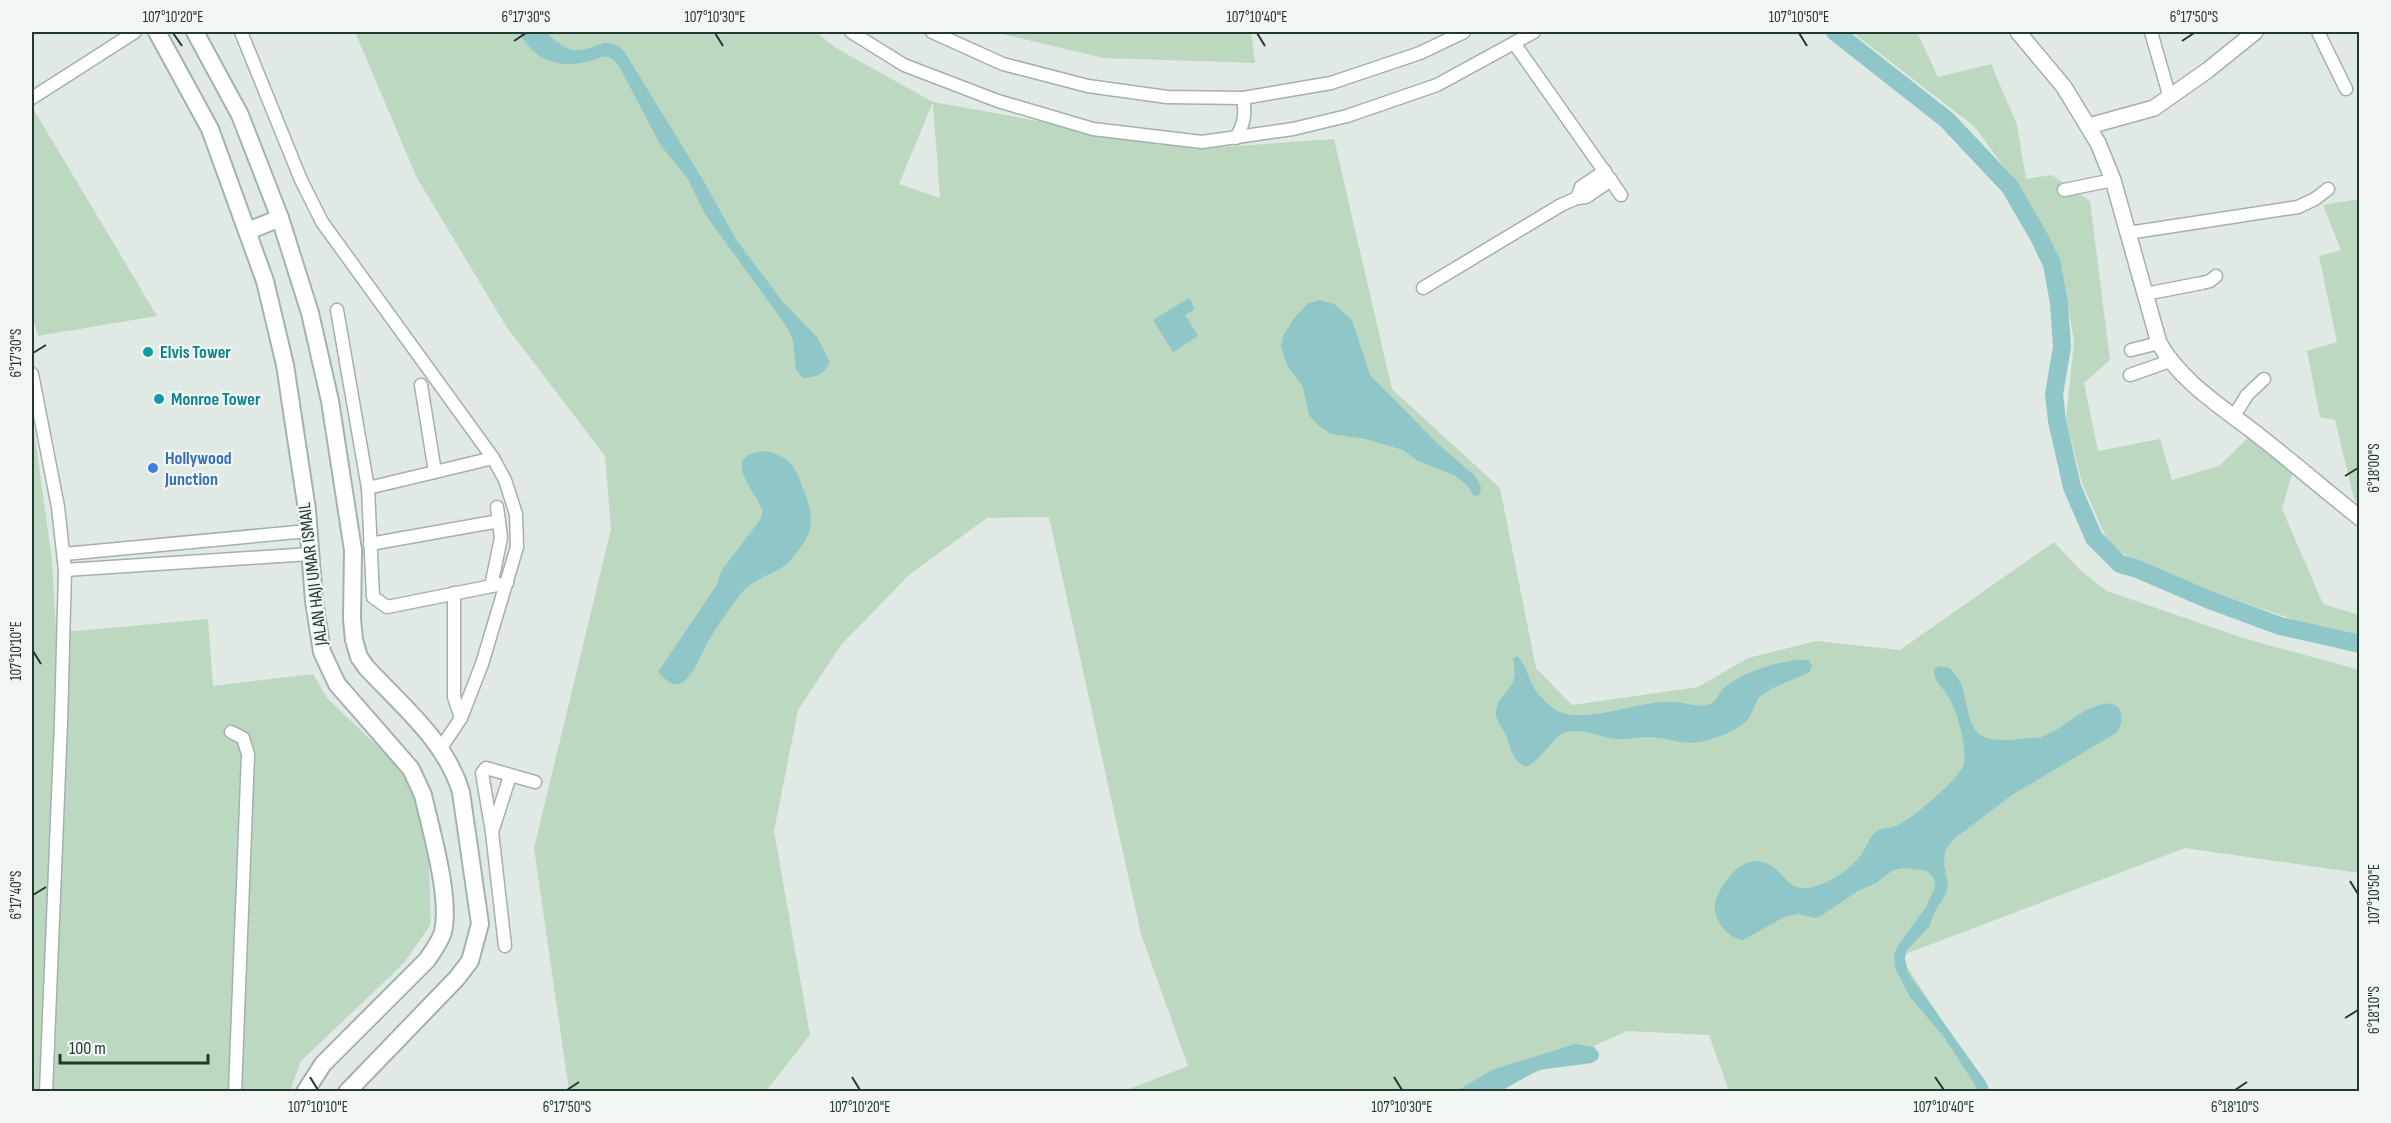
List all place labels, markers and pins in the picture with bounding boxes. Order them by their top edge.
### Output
place label: Elvis Tower [160,342,231,363]
marker: Elvis Tower [141,345,155,359]
place label: Monroe Tower [171,389,261,410]
marker: Monroe Tower [152,392,166,406]
place label: Hollywood Junction [164,448,232,490]
marker: Hollywood Junction [146,461,160,475]

